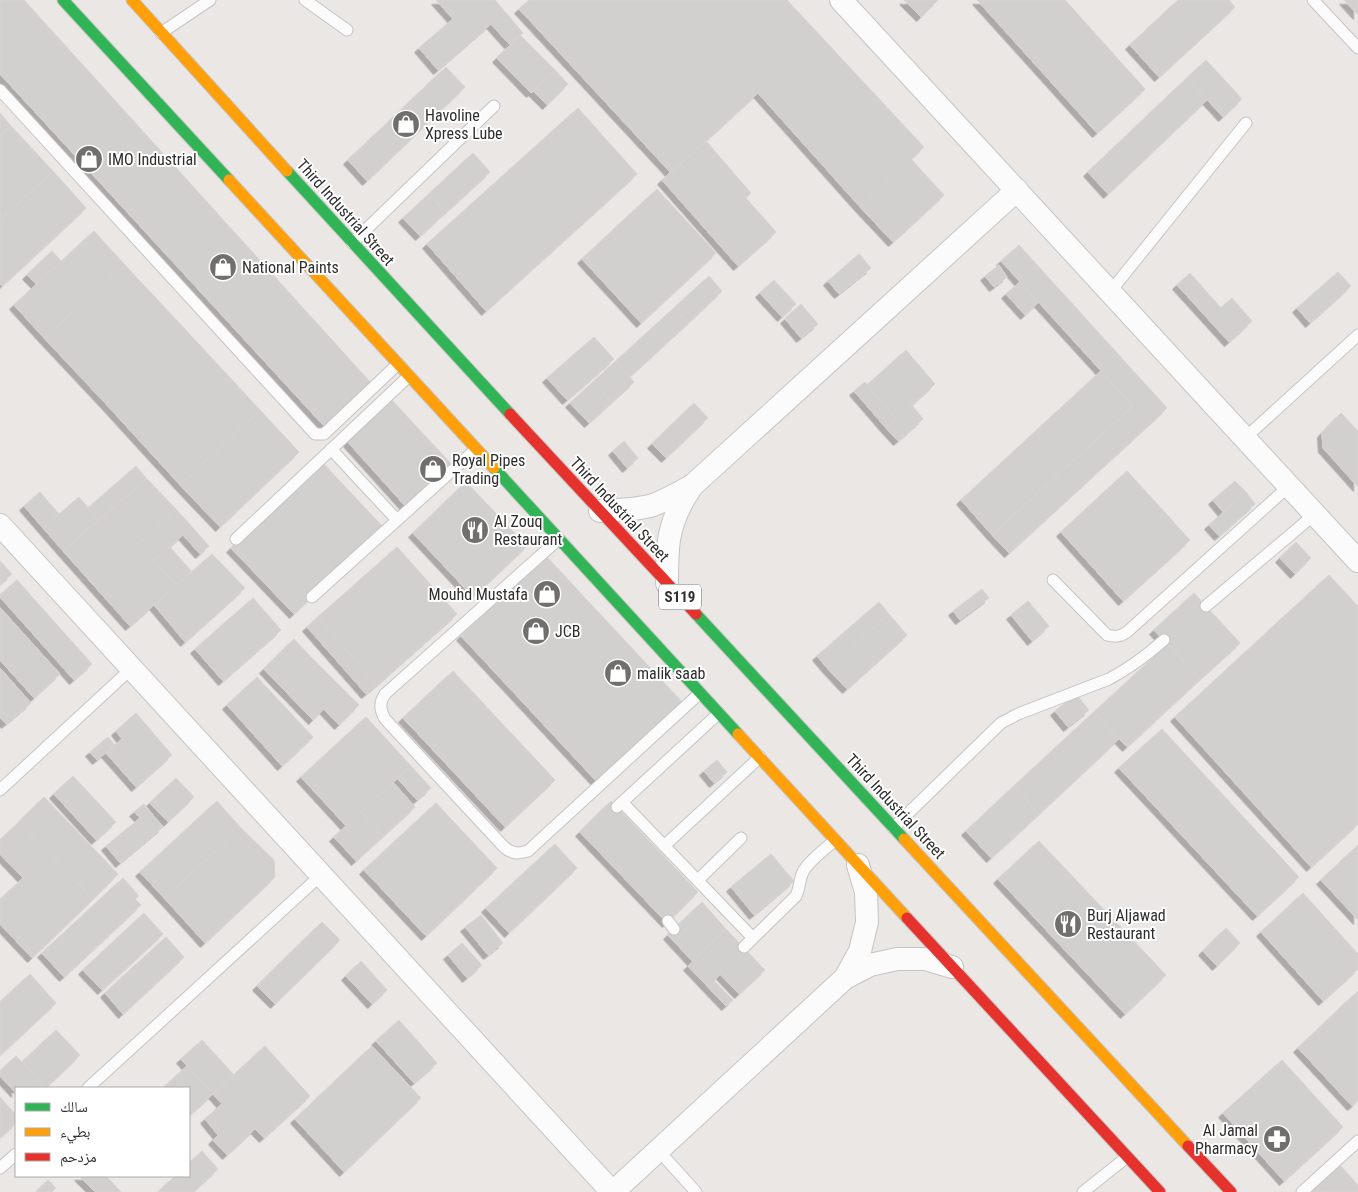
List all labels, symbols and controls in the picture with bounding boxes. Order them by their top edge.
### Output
place label: Havoline Xpress Lube [425,106,503,143]
shop icon: Havoline Xpress Lube [391,109,421,139]
shop icon: IMO Industrial [74,144,104,174]
place label: IMO Industrial [108,150,197,169]
street label: Third Industrial Street [293,155,399,270]
shop icon: National Paints [208,252,238,282]
place label: National Paints [242,258,339,277]
place label: Royal Pipes Trading [452,451,525,488]
street label: Third Industrial Street [566,453,673,566]
shop icon: Royal Pipes Trading [418,454,448,484]
place label: Al Zouq Restaurant [494,512,562,549]
restaurant icon: Al Zouq Restaurant [460,515,490,545]
shop icon: Mouhd Mustafa [532,579,562,609]
road number: S119 [659,584,701,610]
place label: Mouhd Mustafa [429,585,528,604]
shop icon: JCB [521,616,551,646]
place label: JCB [555,622,581,641]
shop icon: malik saab [603,658,633,688]
place label: malik saab [637,664,706,683]
street label: Third Industrial Street [842,750,949,863]
place label: Burj Aljawad Restaurant [1087,906,1166,943]
restaurant icon: Burj Aljawad Restaurant [1053,909,1083,939]
legend [15,1087,190,1177]
text: سالك [60,1098,88,1116]
place label: Al Jamal Pharmacy [1195,1121,1258,1158]
text: بطيء [60,1123,90,1144]
pharmacy icon: Al Jamal Pharmacy [1262,1124,1292,1154]
text: مزدحم [60,1148,97,1167]

